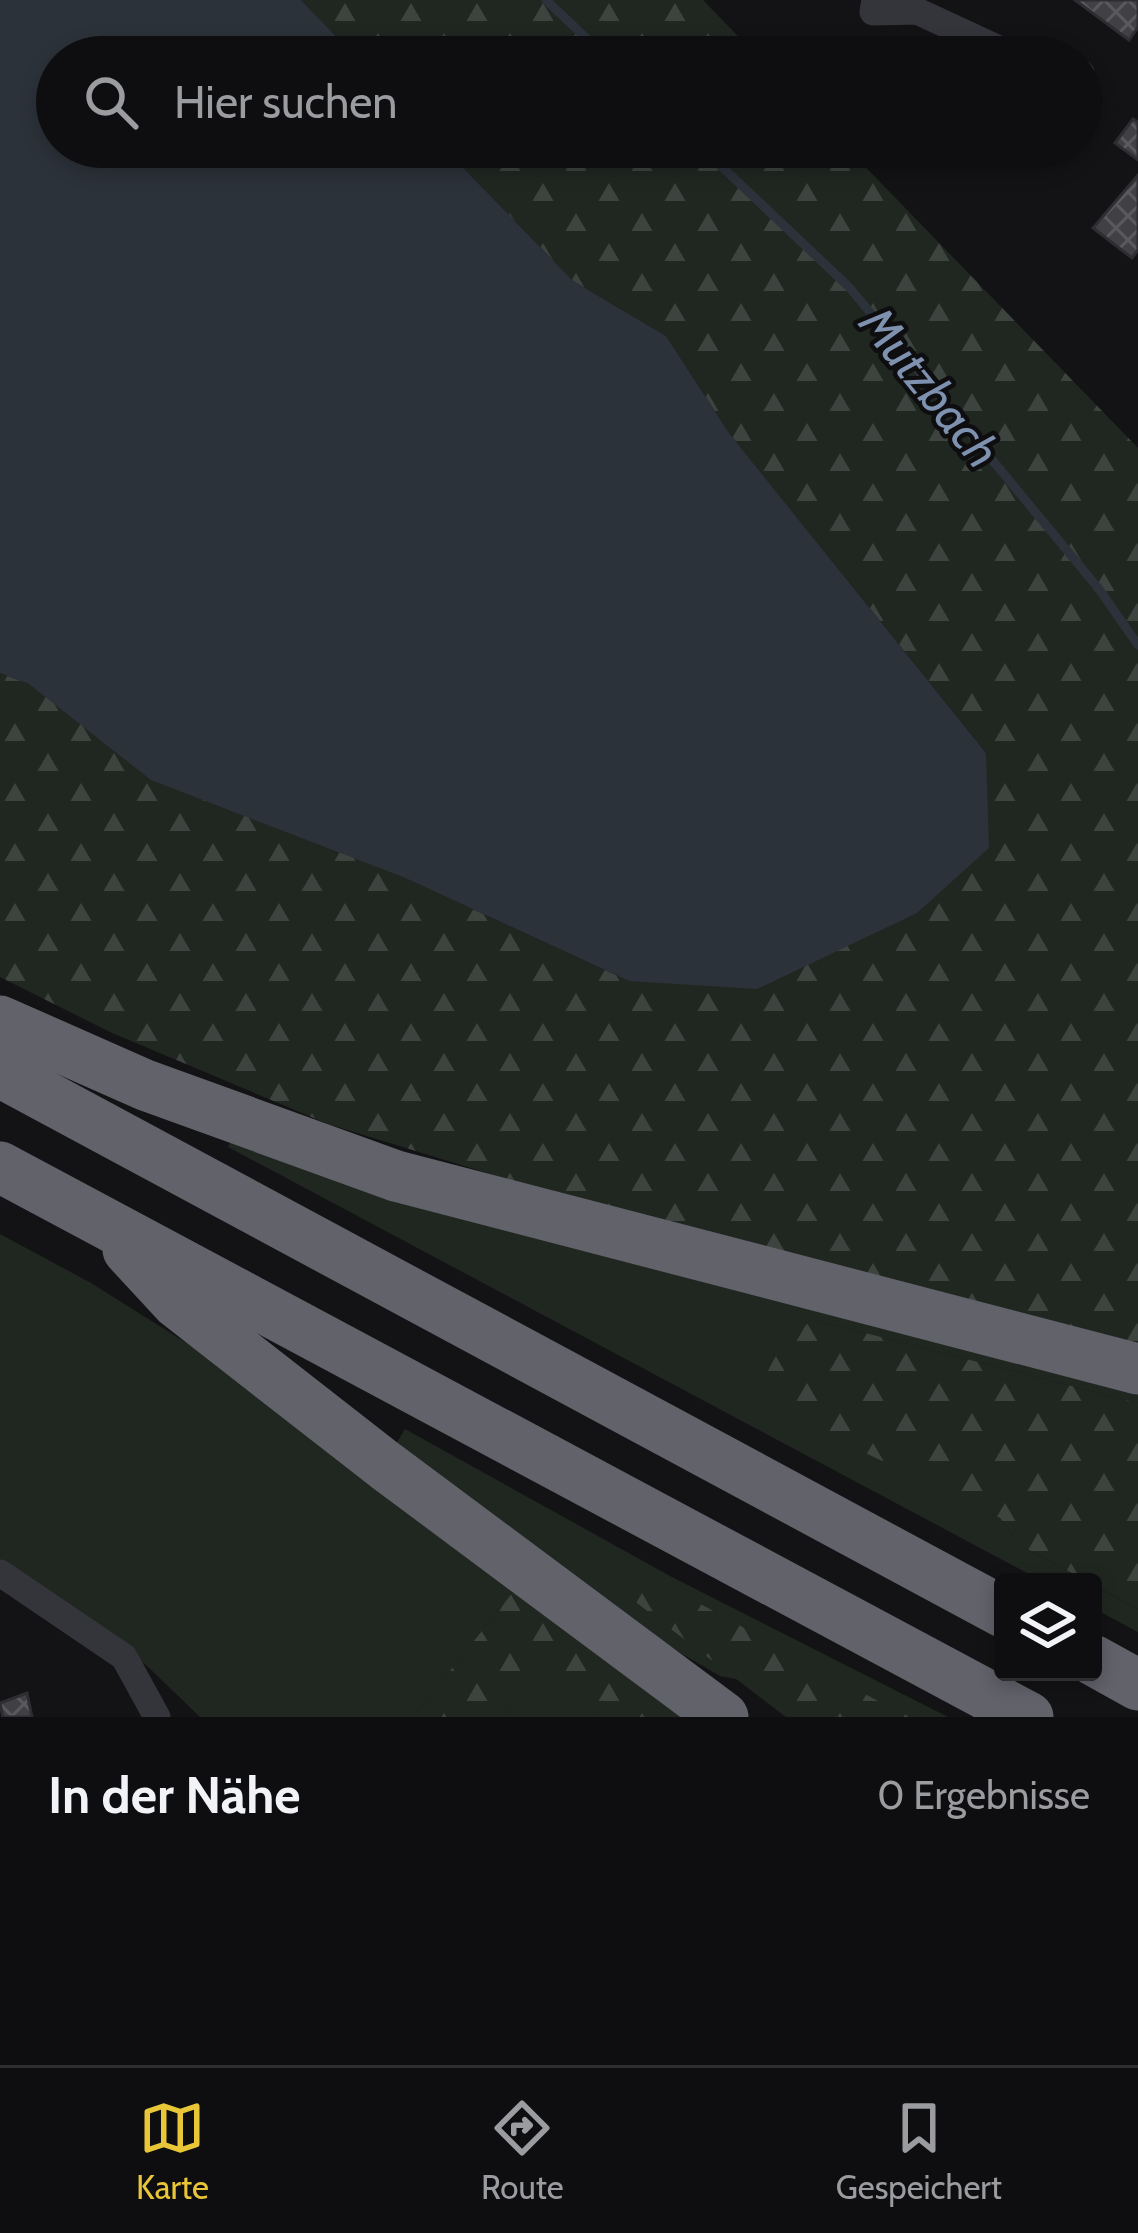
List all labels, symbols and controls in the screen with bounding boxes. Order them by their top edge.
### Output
search box [36,36,1102,168]
icon: search [78,69,144,135]
text: Hier suchen [174,75,398,129]
water label: Mutzbach [847,294,1012,479]
map controls [994,1573,1102,1681]
button: layers [994,1573,1102,1681]
text: In der Nähe [48,1764,301,1826]
text: 0 Ergebnisse [877,1771,1090,1819]
tab: Karte [136,2095,209,2207]
tab: Route [481,2095,564,2207]
tab: Gespeichert [836,2095,1002,2207]

